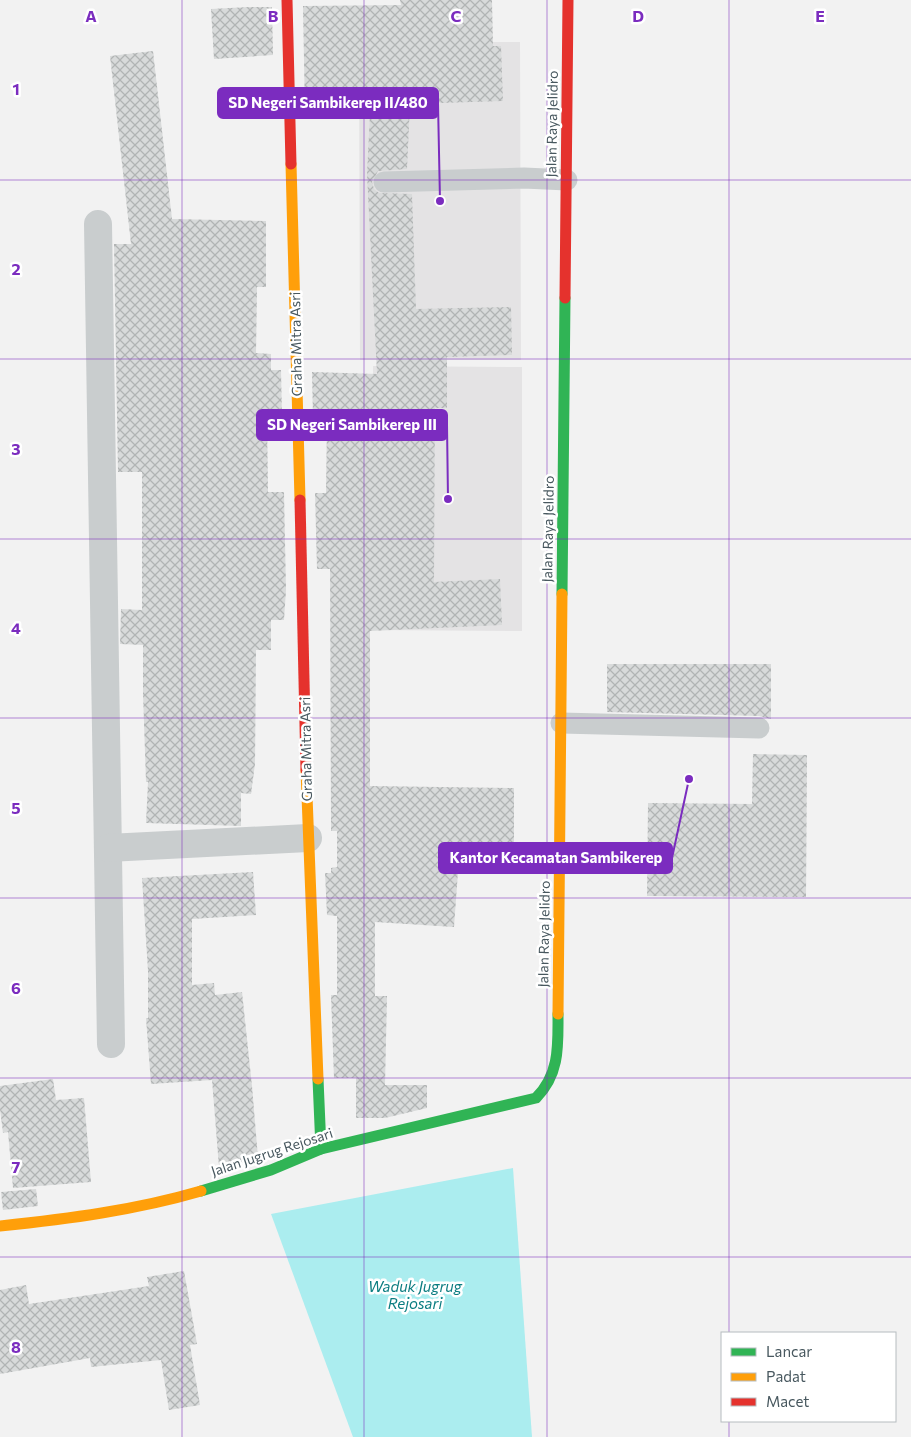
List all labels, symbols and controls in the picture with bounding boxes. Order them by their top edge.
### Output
text: A [85,6,97,25]
text: B [268,6,279,25]
text: C [451,6,462,25]
text: D [632,6,644,25]
text: E [815,6,825,25]
street label: Jalan Raya Jelidro [542,70,561,178]
text: 1 [12,79,20,98]
callout: SD Negeri Sambikerep II/480 [218,88,438,118]
text: SD Negeri Sambikerep II/480 [228,93,428,111]
text: 2 [11,259,21,278]
street label: Graha Mitra Asri [286,292,305,396]
callout: SD Negeri Sambikerep III [257,410,447,440]
text: SD Negeri Sambikerep III [267,415,437,433]
text: 3 [11,439,21,458]
street label: Jalan Raya Jelidro [538,475,557,583]
text: 4 [11,618,21,637]
street label: Graha Mitra Asri [296,697,315,801]
text: 5 [11,798,21,817]
callout: Kantor Kecamatan Sambikerep [439,843,672,873]
text: Kantor Kecamatan Sambikerep [450,848,663,866]
street label: Jalan Raya Jelidro [534,880,553,988]
text: 6 [11,978,21,997]
street label: Jalan Jugrug Rejosari [209,1124,335,1179]
text: 7 [12,1157,21,1176]
water label: Waduk Jugrug Rejosari [368,1277,463,1312]
legend [721,1332,896,1422]
text: 8 [11,1337,21,1356]
text: Lancar [766,1342,812,1360]
text: Padat [766,1367,806,1385]
text: Macet [766,1392,809,1410]

